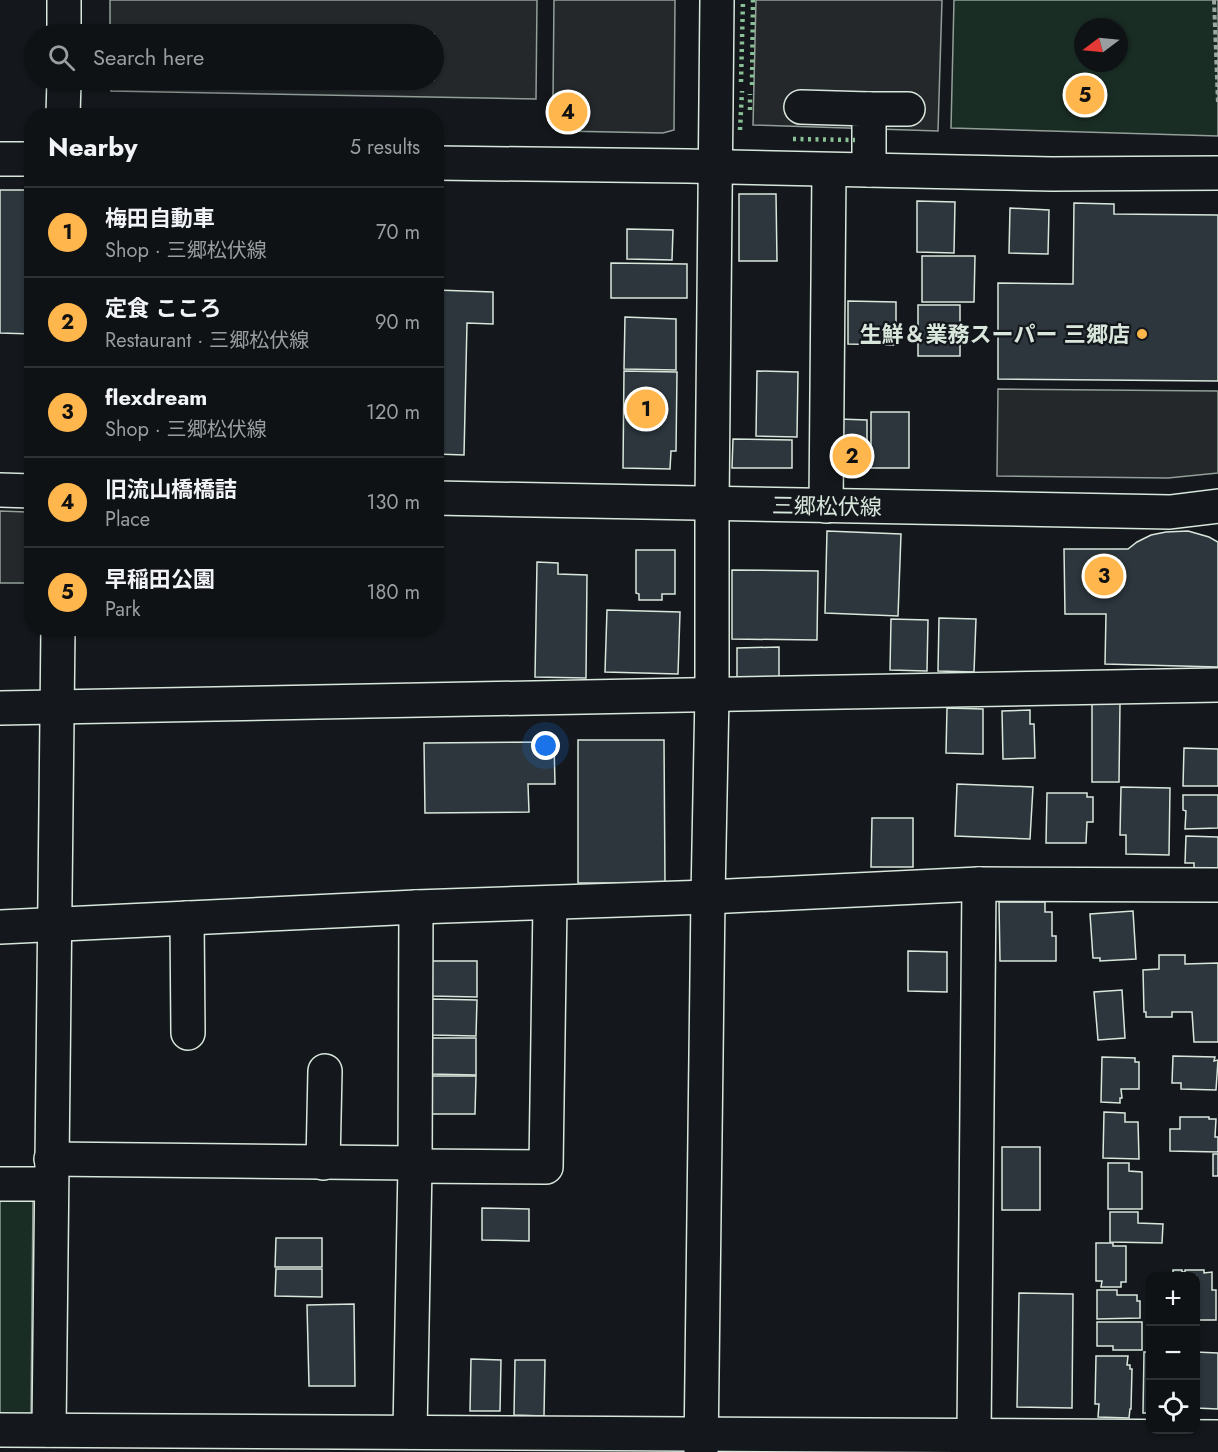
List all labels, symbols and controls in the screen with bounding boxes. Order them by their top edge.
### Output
north arrow [1074,18,1128,72]
search box [24,24,444,90]
icon: search [45,41,78,74]
text: Search here [93,41,204,73]
pin: 5 [1066,72,1104,118]
pin: 4 [548,90,588,134]
text: Nearby [48,128,137,166]
text: 5 results [350,133,420,162]
text: 梅田自動車 [105,202,215,234]
text: 1 [62,218,73,247]
text: 70 m [376,218,420,247]
text: Shop · 三郷松伏線 [105,236,267,265]
text: 定食 こころ [105,292,222,324]
text: 2 [61,308,74,337]
text: 90 m [375,308,420,337]
place label: 生鮮＆業務スーパー 三郷店 [860,318,1130,350]
text: Restaurant · 三郷松伏線 [105,326,309,355]
marker: 生鮮＆業務スーパー 三郷店 [1135,327,1149,341]
text: flexdream [105,381,207,413]
pin: 1 [626,386,666,432]
text: 3 [61,398,74,427]
text: 120 m [366,398,420,427]
text: Shop · 三郷松伏線 [105,415,267,444]
pin: 2 [832,434,872,478]
text: 旧流山橋橋詰 [105,473,237,505]
text: 4 [61,488,74,517]
text: 130 m [366,488,420,517]
street label: 三郷松伏線 [772,489,882,523]
text: Place [105,505,150,534]
pin: 3 [1084,554,1124,598]
text: 早稲田公園 [105,563,215,595]
text: 5 [61,578,74,607]
text: 180 m [366,578,420,607]
text: Park [105,595,141,624]
your location [531,731,560,760]
map controls [1146,1272,1200,1434]
button: + [1146,1272,1200,1326]
button: − [1146,1326,1200,1380]
button: locate [1146,1380,1200,1434]

